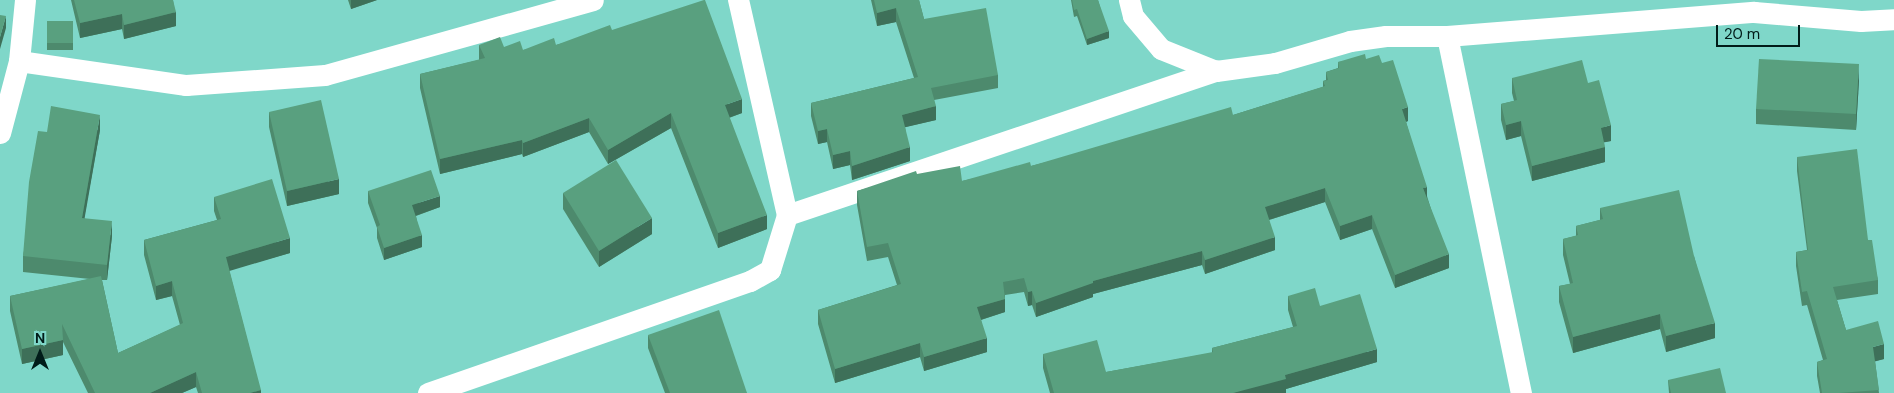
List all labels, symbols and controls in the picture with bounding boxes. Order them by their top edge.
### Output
scale bar [1719,15,1803,47]
text: 20 m [1724,24,1760,44]
north arrow [15,328,65,378]
text: N [35,329,45,347]

